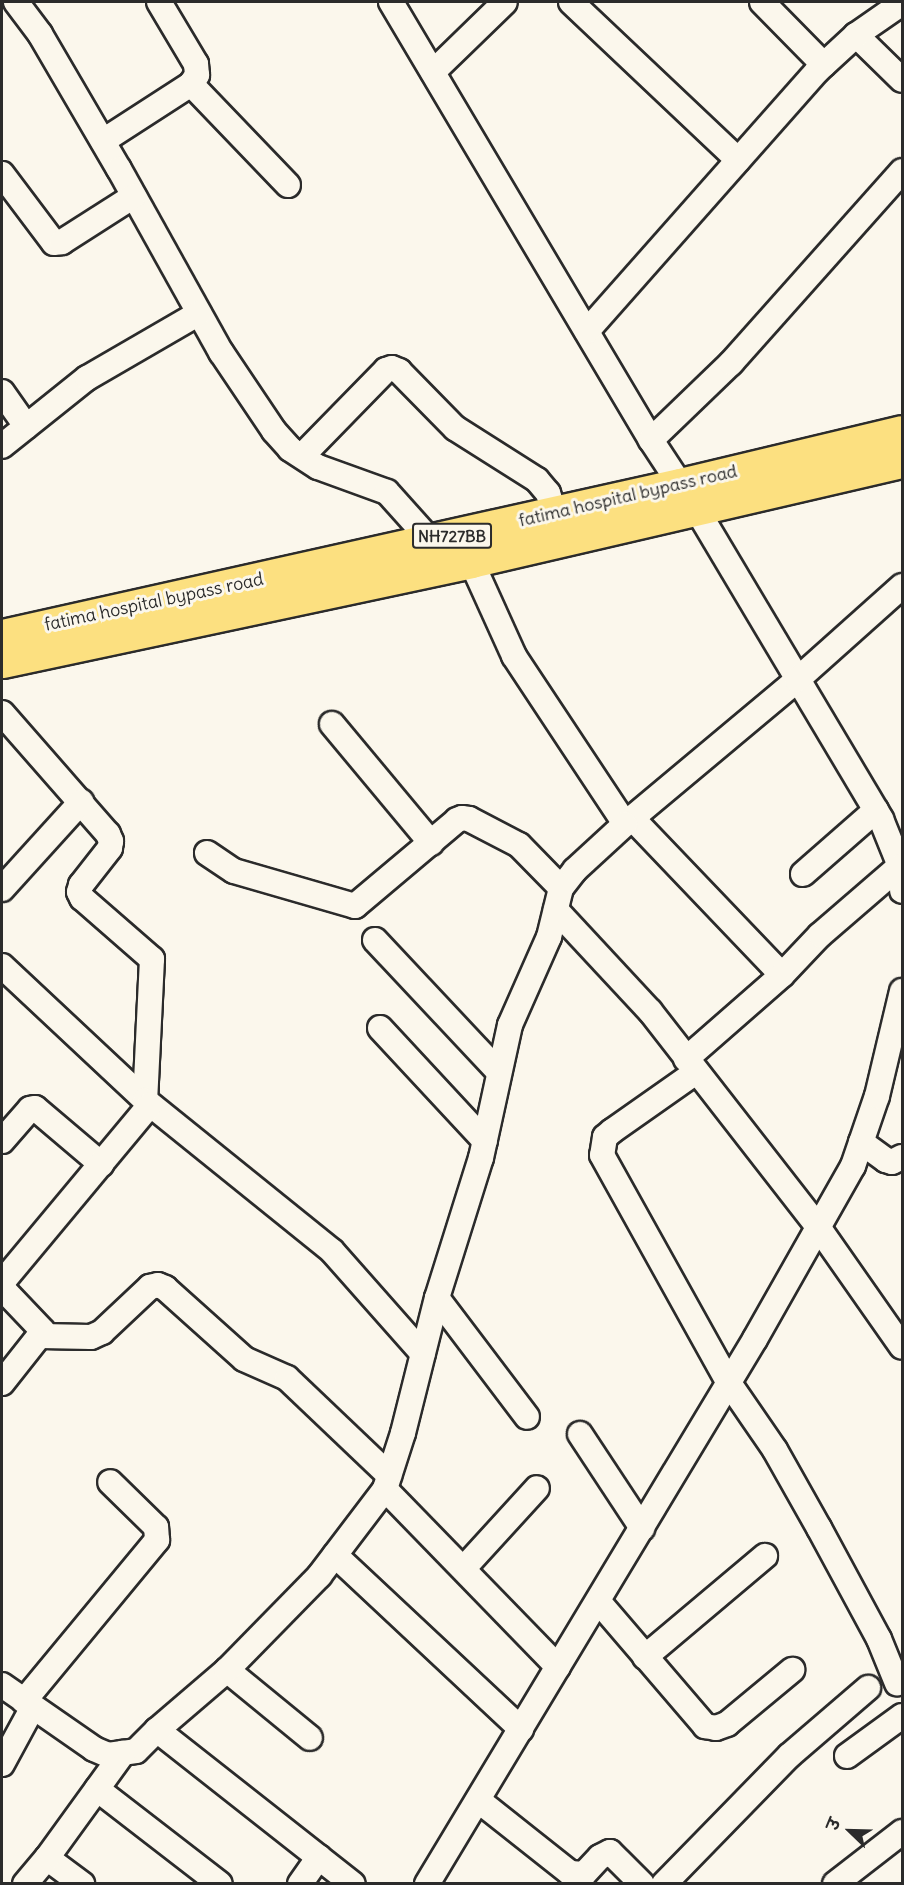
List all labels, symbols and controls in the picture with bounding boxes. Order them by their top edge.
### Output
street label: fatima hospital bypass road [517,460,739,532]
road number: NH727BB [412,523,492,549]
street label: fatima hospital bypass road [42,568,266,636]
north arrow [820,1801,880,1861]
text: उ [822,1815,845,1833]

